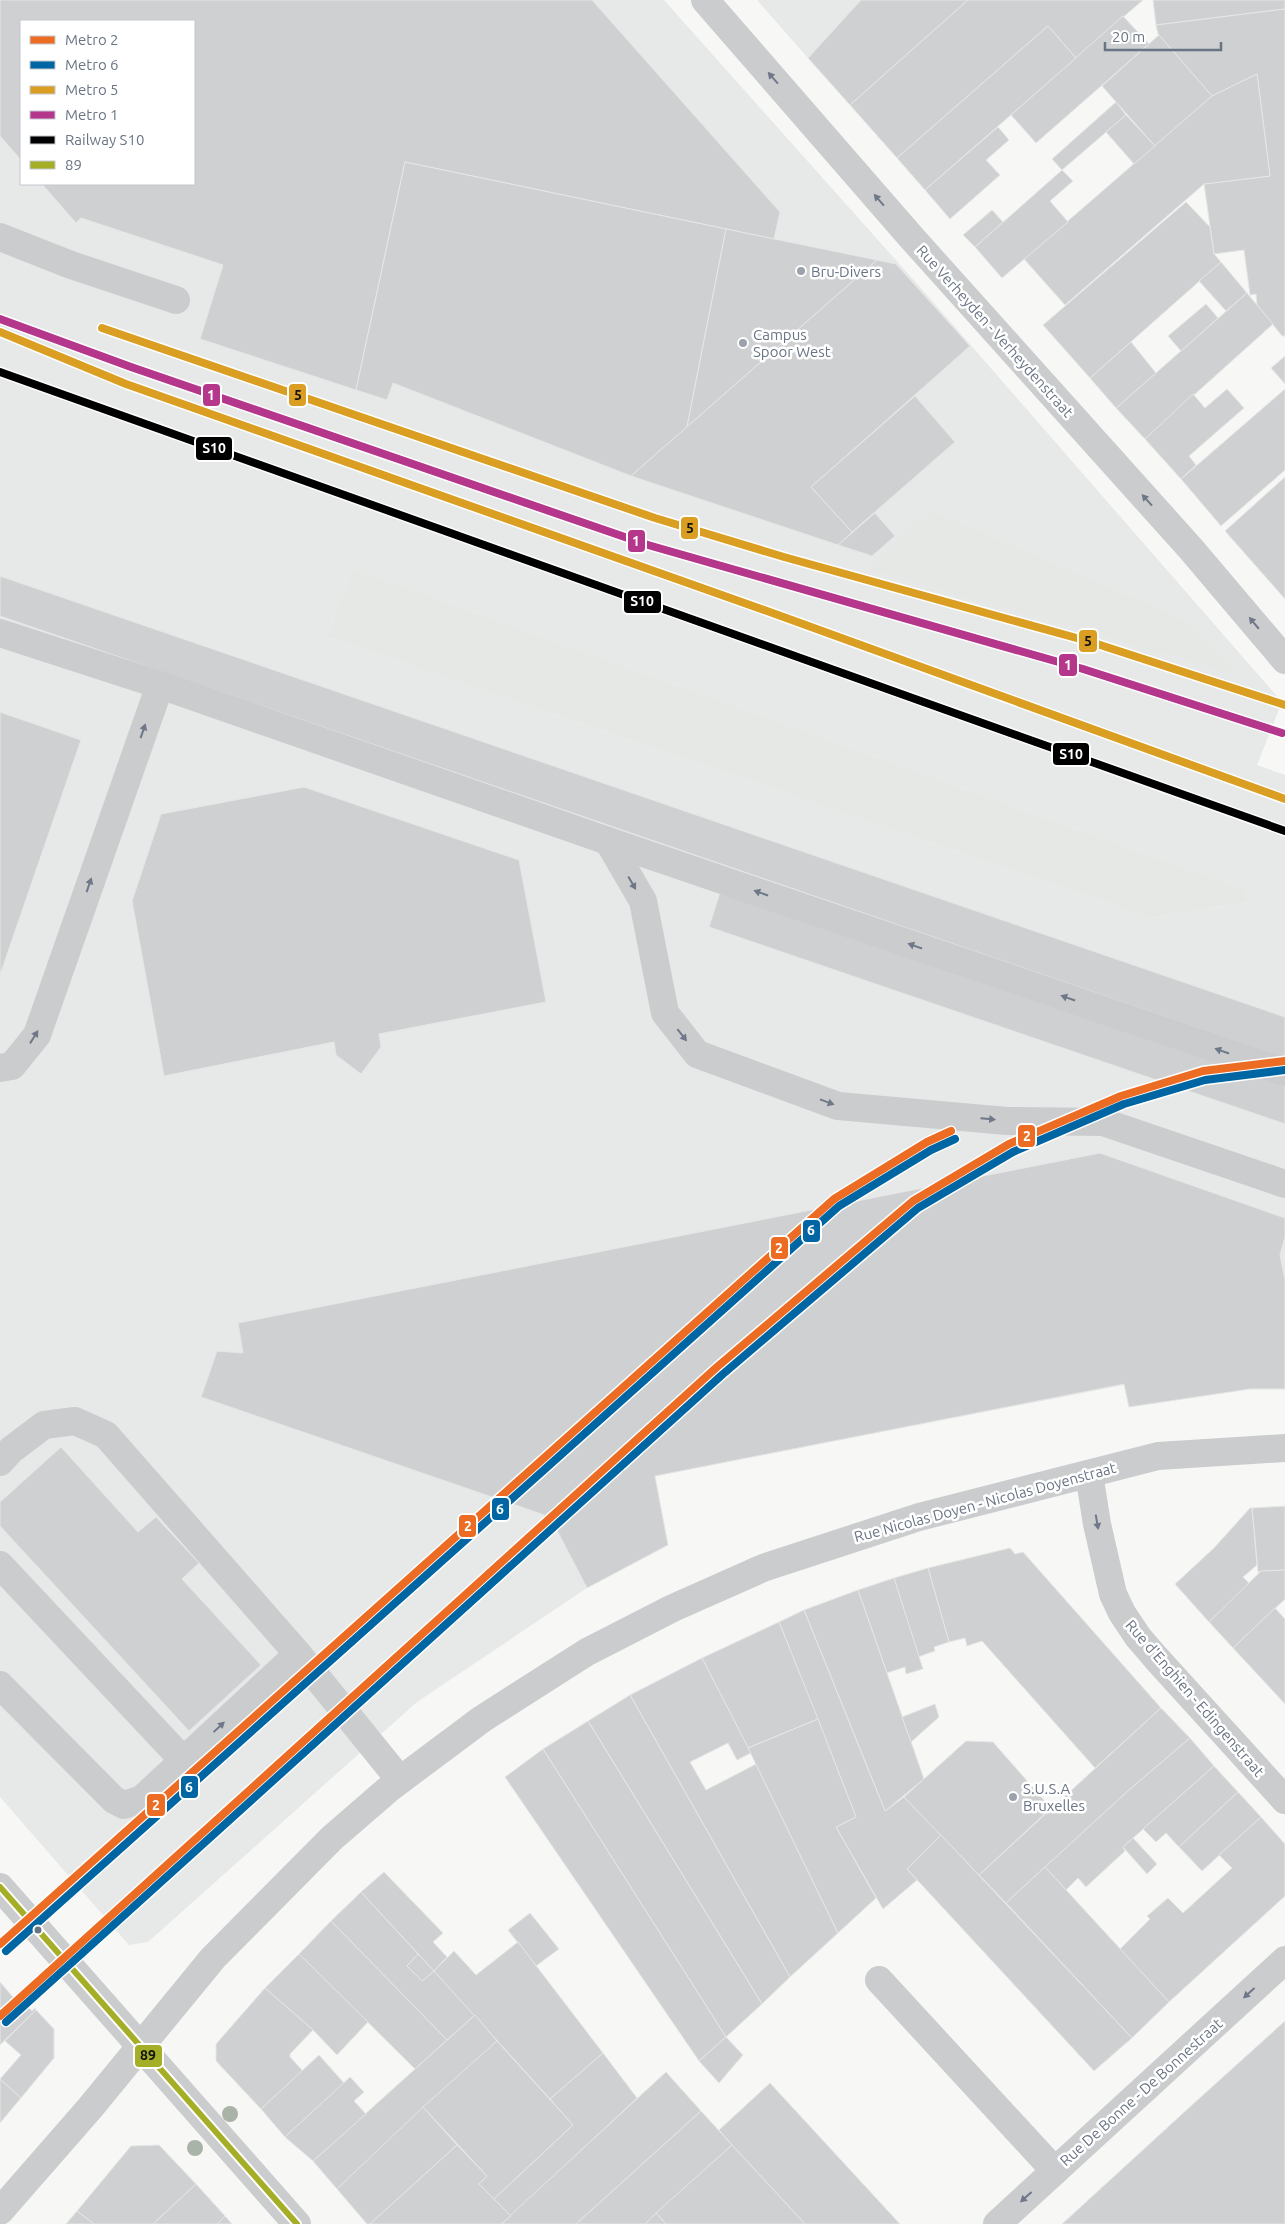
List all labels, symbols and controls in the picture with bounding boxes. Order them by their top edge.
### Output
legend [20,20,195,185]
scale bar [1105,20,1221,52]
text: 20 m [1112,28,1145,45]
text: Metro 2 [65,31,119,48]
text: Metro 6 [65,56,119,73]
one-way arrow [767,71,778,84]
text: Metro 5 [65,81,119,98]
text: Metro 1 [65,106,119,123]
text: Railway S10 [65,131,144,148]
text: 89 [65,156,82,173]
one-way arrow [873,195,885,207]
street label: Rue Verheyden - Verheydenstraat [913,242,1077,421]
place label: Bru-Divers [811,263,881,280]
marker: Bru-Divers [795,265,807,277]
place label: Campus Spoor West [753,326,831,360]
marker: Campus Spoor West [737,337,749,349]
line badge: 1 [202,383,221,407]
line badge: 5 [288,383,307,407]
text: 1 [207,387,215,403]
text: 5 [294,387,302,403]
line badge: S10 [195,436,233,461]
text: S10 [202,440,226,456]
one-way arrow [1141,495,1153,507]
line badge: 5 [680,516,699,540]
text: 5 [686,520,694,536]
line badge: 1 [627,529,646,553]
text: 1 [632,533,640,549]
line badge: S10 [623,590,662,614]
text: S10 [630,593,654,609]
one-way arrow [1248,617,1259,630]
line badge: 5 [1078,629,1098,653]
text: 5 [1084,633,1092,649]
line badge: 1 [1058,653,1078,677]
text: 1 [1064,657,1072,673]
one-way arrow [140,724,147,739]
line badge: S10 [1052,742,1090,766]
text: S10 [1059,746,1083,762]
one-way arrow [86,877,94,892]
one-way arrow [628,877,637,890]
one-way arrow [753,889,768,897]
one-way arrow [907,942,922,949]
one-way arrow [1061,994,1076,1001]
one-way arrow [677,1028,687,1042]
one-way arrow [29,1030,38,1044]
one-way arrow [1215,1046,1230,1054]
one-way arrow [820,1098,835,1106]
one-way arrow [980,1116,996,1124]
line badge: 2 [1017,1124,1036,1148]
text: 2 [1023,1128,1031,1144]
line badge: 6 [802,1219,821,1243]
text: 6 [807,1222,815,1238]
line badge: 2 [770,1236,789,1260]
text: 2 [775,1240,783,1256]
street label: Rue Nicolas Doyen - Nicolas Doyenstraat [852,1459,1118,1545]
line badge: 6 [491,1497,510,1521]
text: 6 [496,1501,504,1517]
line badge: 2 [458,1514,477,1538]
one-way arrow [1093,1514,1101,1529]
text: 2 [464,1518,472,1534]
street label: Rue d'Enghien - Edingenstraat [1122,1616,1268,1780]
one-way arrow [213,1721,225,1733]
line badge: 6 [180,1775,199,1799]
text: 6 [185,1779,193,1795]
place label: S.U.S.A Bruxelles [1023,1780,1085,1814]
marker: S.U.S.A Bruxelles [1007,1791,1019,1803]
line badge: 2 [146,1793,166,1817]
text: 2 [152,1797,160,1813]
unlabelled marker [33,1925,43,1935]
one-way arrow [1243,1987,1255,1999]
street label: Rue De Bonne - De Bonnestraat [1056,2015,1226,2169]
line badge: 89 [134,2044,163,2068]
text: 89 [140,2047,156,2063]
one-way arrow [1019,2192,1032,2203]

